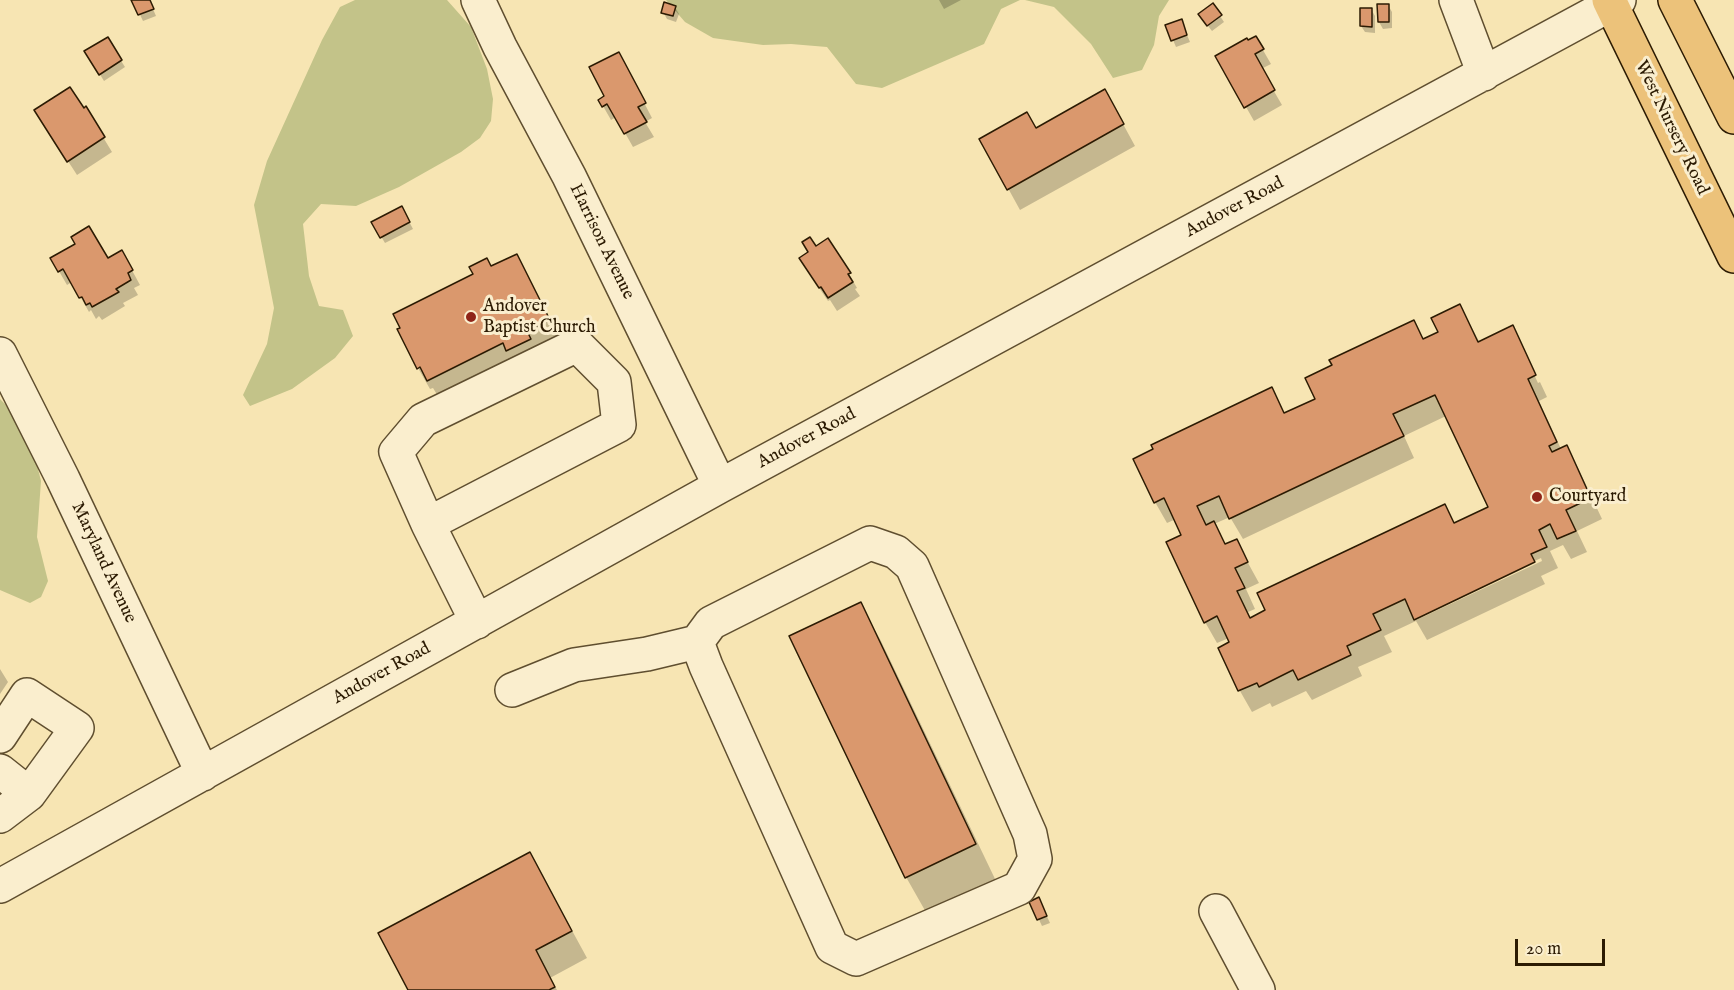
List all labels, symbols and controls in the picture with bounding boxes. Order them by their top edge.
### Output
street label: West Nursery Road [1629,57,1713,199]
street label: Andover Road [1182,173,1288,243]
street label: Harrison Avenue [564,181,638,303]
place label: Andover Baptist Church [483,296,595,338]
marker: Andover Baptist Church [464,310,478,324]
street label: Andover Road [754,404,860,474]
place label: Courtyard [1549,486,1626,508]
marker: Courtyard [1530,490,1544,504]
street label: Maryland Avenue [66,499,140,627]
street label: Andover Road [329,638,435,710]
scale bar [1518,927,1608,965]
text: 20 m [1526,938,1561,961]

